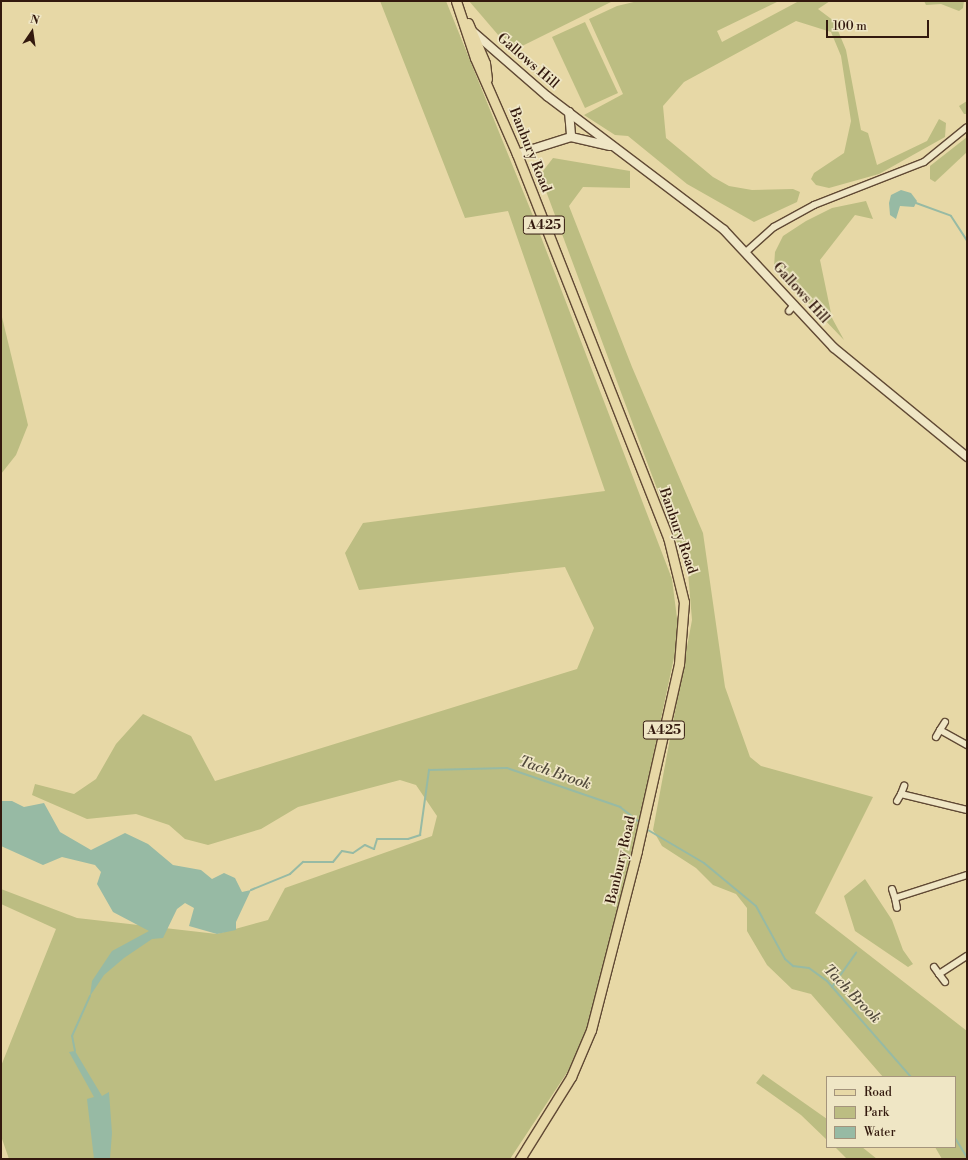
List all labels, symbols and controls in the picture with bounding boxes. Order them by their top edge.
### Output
north arrow [12,12,52,52]
scale bar [828,12,931,38]
text: N [29,13,41,28]
text: 100 m [833,19,867,34]
street label: Gallows Hill [494,30,562,92]
street label: Banbury Road [505,105,555,195]
road number: A425 [522,214,566,236]
street label: Gallows Hill [769,259,833,327]
street label: Banbury Road [655,486,701,576]
road number: A425 [642,719,686,741]
water label: Tach Brook [517,752,593,794]
street label: Banbury Road [603,814,639,906]
water label: Tach Brook [820,961,884,1027]
legend [826,1076,956,1148]
text: Road [864,1085,892,1100]
text: Park [864,1105,889,1120]
text: Water [864,1125,896,1140]

